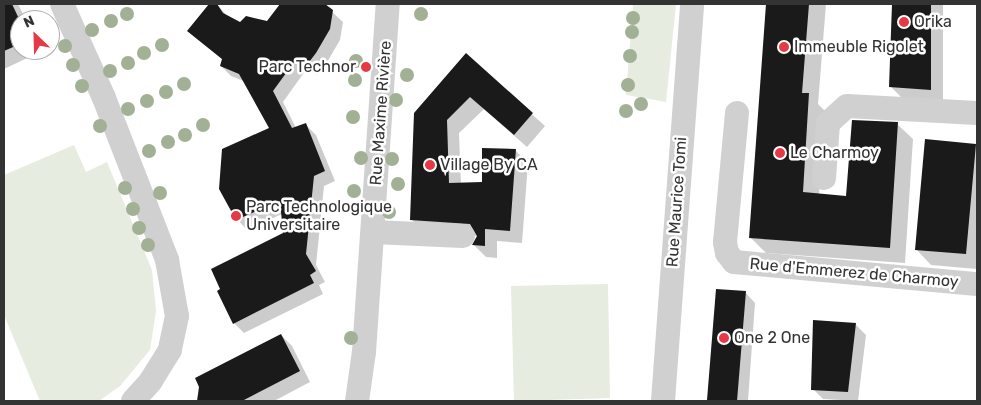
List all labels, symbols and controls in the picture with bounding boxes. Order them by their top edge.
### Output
north arrow [10,10,60,60]
text: N [21,12,37,32]
place label: Orika [914,12,952,32]
marker: Orika [898,16,910,28]
place label: Immeuble Rigolet [794,37,924,57]
street label: Rue Maxime Rivière [366,40,396,186]
marker: Immeuble Rigolet [778,41,790,53]
place label: Parc Technor [258,57,356,77]
marker: Parc Technor [360,61,372,73]
street label: Rue Maurice Tomi [663,136,691,268]
place label: Le Charmoy [790,143,879,163]
marker: Le Charmoy [774,147,786,159]
place label: Village By CA [440,155,538,175]
marker: Village By CA [424,159,436,171]
place label: Parc Technologique Universitaire [246,197,392,235]
marker: Parc Technologique Universitaire [230,210,242,222]
street label: Rue d'Emmerez de Charmoy [749,254,959,292]
place label: One 2 One [734,328,810,348]
marker: One 2 One [718,332,730,344]

